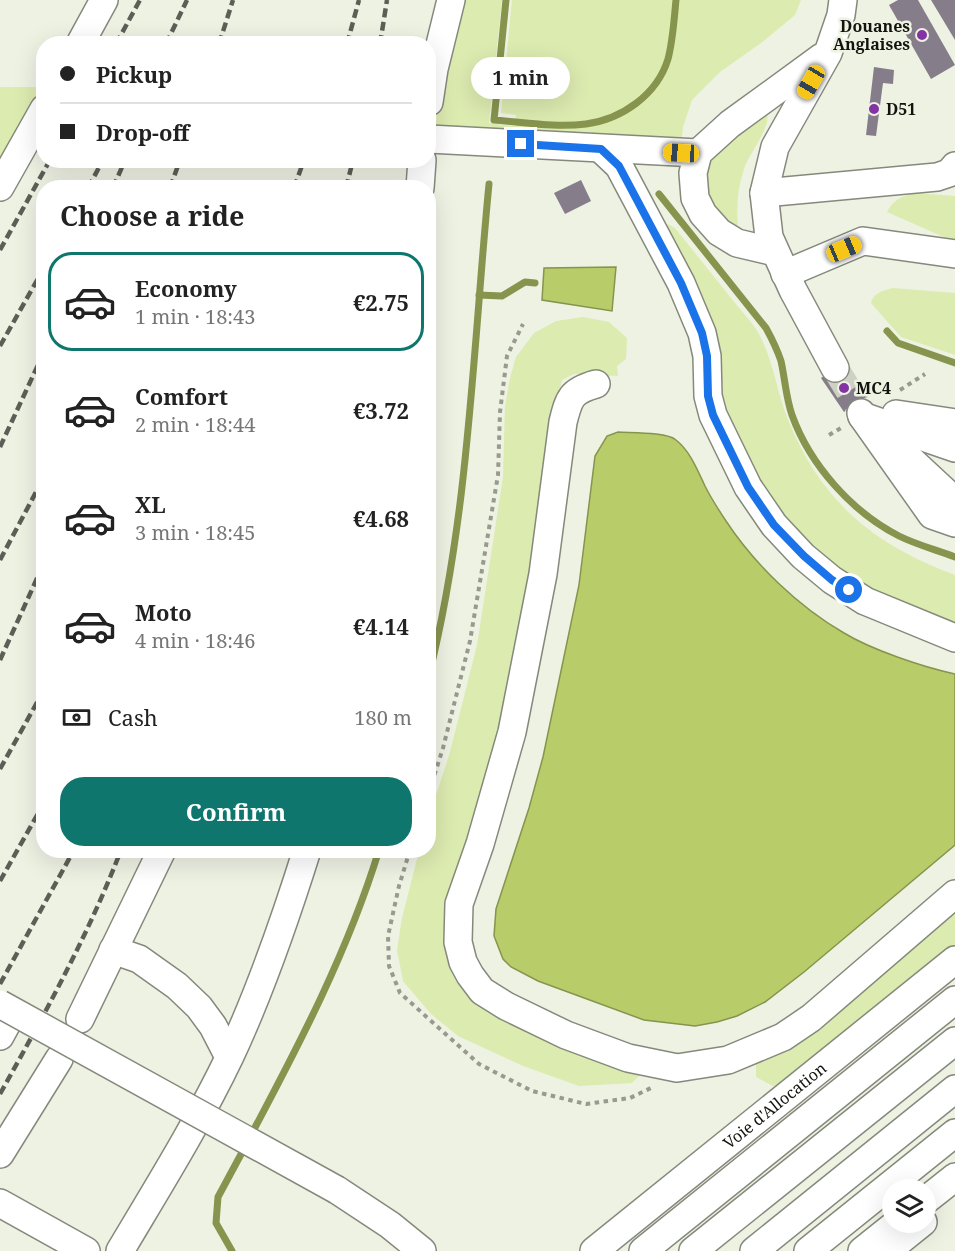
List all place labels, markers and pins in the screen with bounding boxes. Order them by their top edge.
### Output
place label: Douanes Anglaises [833,15,910,55]
marker: Douanes Anglaises [915,28,929,42]
place label: D51 [886,98,916,120]
marker: D51 [867,102,881,116]
place label: MC4 [856,377,891,399]
marker: MC4 [837,381,851,395]

